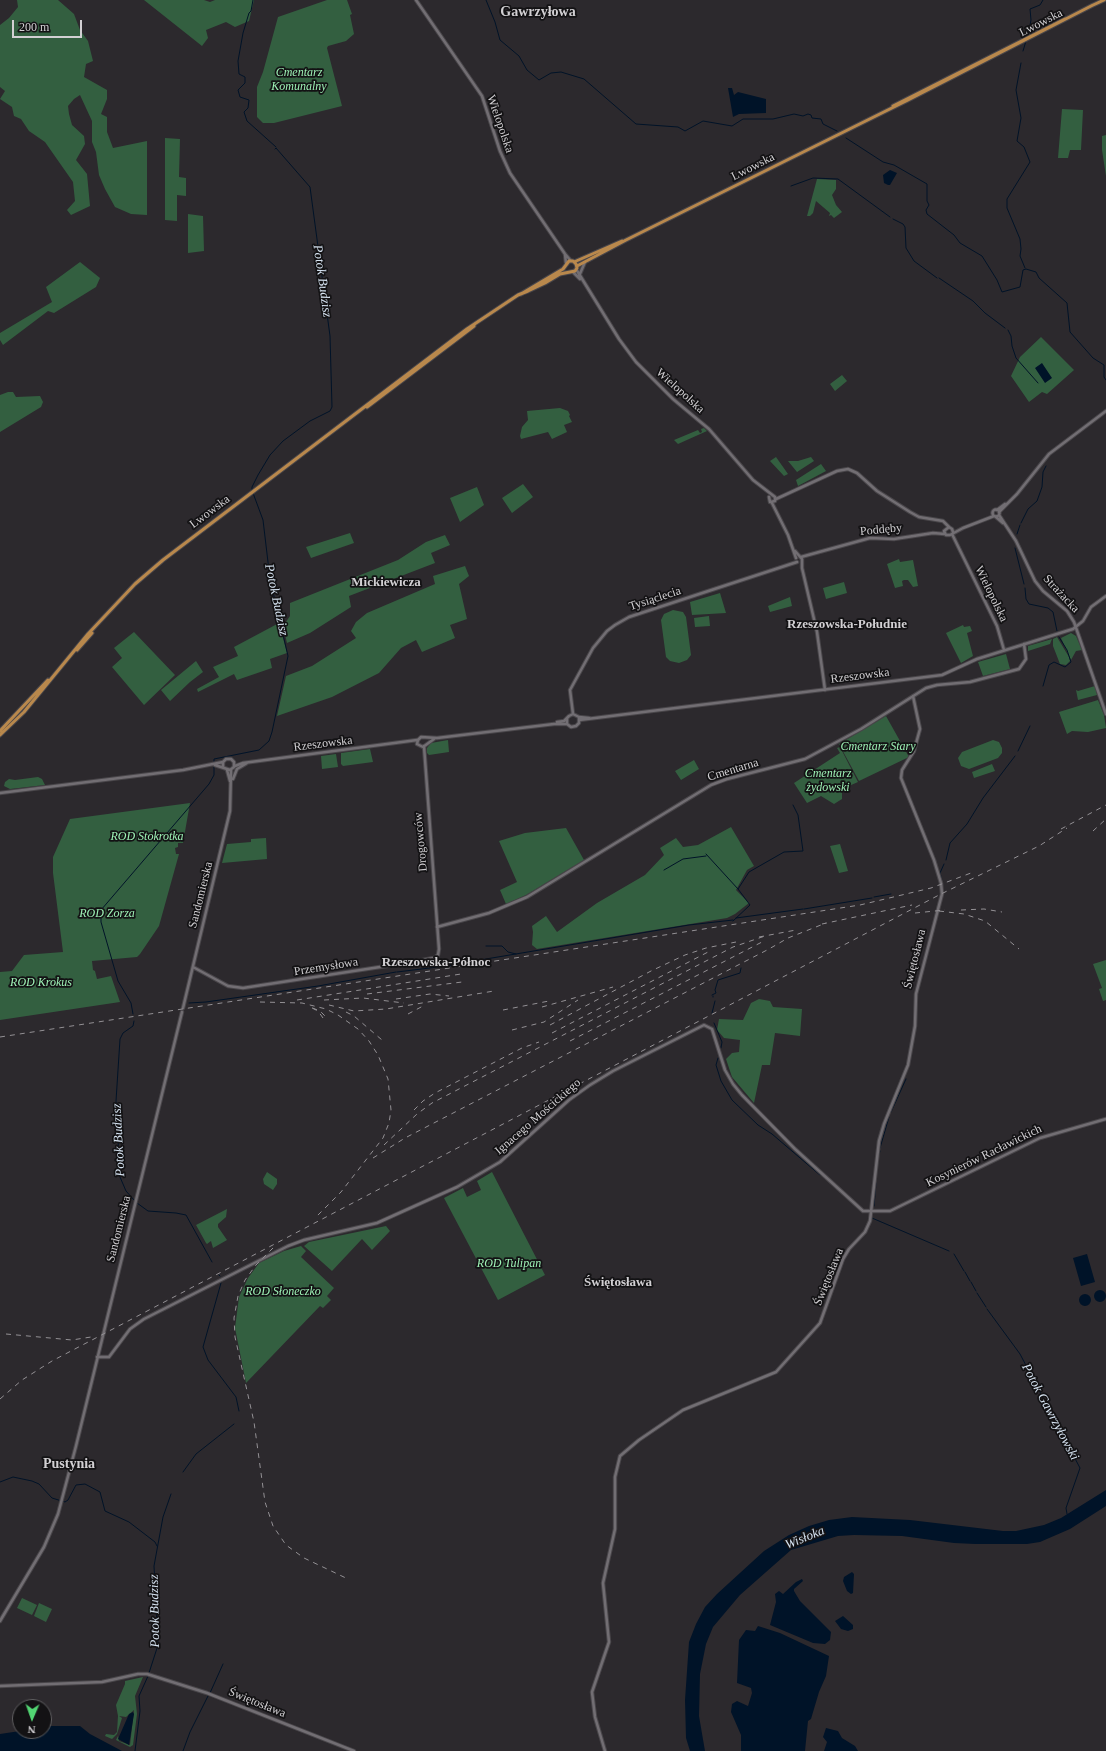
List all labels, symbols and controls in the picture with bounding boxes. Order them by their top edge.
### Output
district label: Gawrzyłowa [500,4,576,20]
street label: Lwowska [1017,6,1065,40]
scale bar [14,12,84,38]
text: 200 m [19,20,49,34]
park label: Cmentarz Komunalny [271,66,327,94]
street label: Wielopolska [483,93,517,155]
street label: Lwowska [729,150,777,184]
water label: Potok Budzisz [309,244,335,318]
street label: Wielopolska [653,366,707,416]
street label: Lwowska [187,492,233,532]
street label: Poddęby [859,521,903,539]
water label: Potok Budzisz [261,563,291,637]
street label: Wielopolska [971,564,1011,624]
street label: Strażacka [1040,572,1082,616]
district label: Mickiewicza [351,575,421,591]
street label: Tysiąclecia [627,584,683,614]
district label: Rzeszowska-Południe [787,617,907,633]
street label: Rzeszowska [830,665,890,687]
street label: Rzeszowska [293,733,353,755]
park label: Cmentarz Stary [840,740,916,754]
street label: Cmentarna [706,755,760,785]
park label: Cmentarz żydowski [805,767,851,795]
street label: Drogowców [411,812,431,872]
park label: ROD Stokrotka [110,830,184,844]
street label: Sandomierska [186,860,216,930]
park label: ROD Zorza [79,907,135,921]
street label: Świętosława [901,928,929,990]
street label: Przemysłowa [293,955,359,979]
district label: Rzeszowska-Północ [382,955,490,971]
park label: ROD Krokus [10,976,72,990]
street label: Ignacego Mościckiego [492,1076,584,1158]
water label: Potok Budzisz [109,1103,129,1177]
street label: Kosynierów Racławickich [924,1122,1044,1190]
street label: Sandomierska [104,1194,134,1264]
street label: Świętosława [811,1246,847,1308]
park label: ROD Tulipan [477,1257,541,1271]
district label: Świętosława [584,1275,652,1291]
park label: ROD Słoneczko [245,1285,321,1299]
water label: Potok Gawrzyłowski [1018,1361,1082,1463]
district label: Pustynia [43,1456,95,1472]
water label: Wisłoka [783,1523,827,1553]
water label: Potok Budzisz [147,1574,163,1648]
street label: Świętosława [226,1685,288,1721]
north arrow [12,1699,52,1739]
text: N [27,1724,36,1736]

